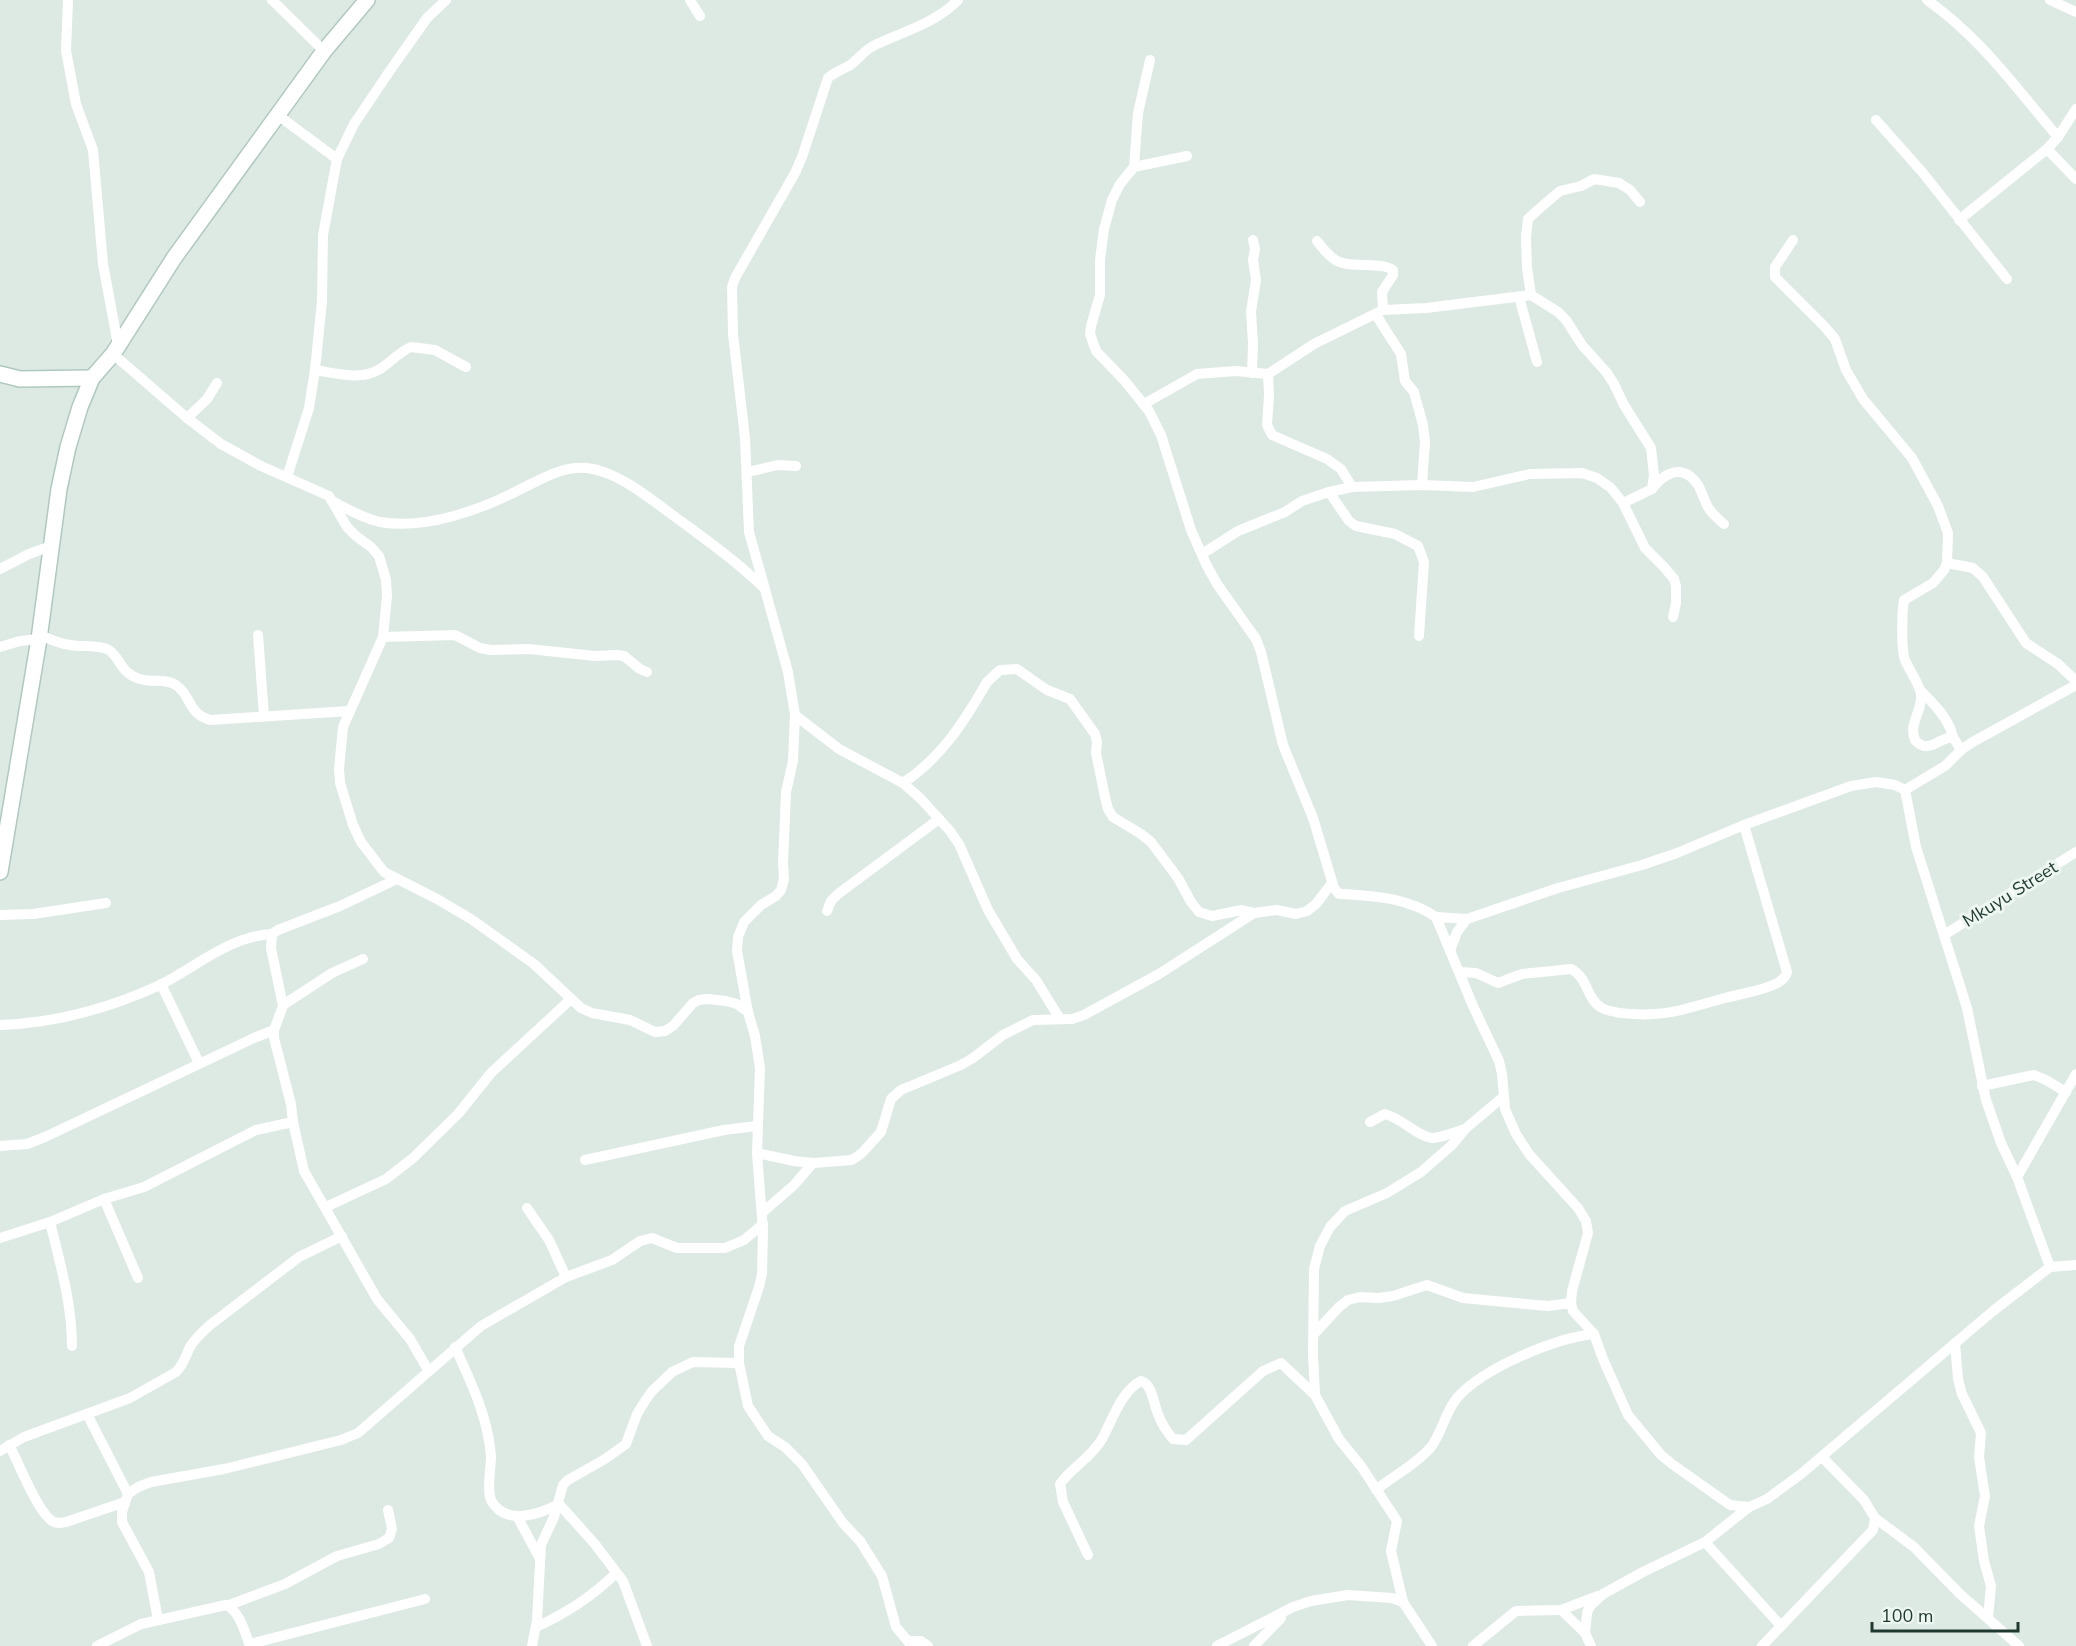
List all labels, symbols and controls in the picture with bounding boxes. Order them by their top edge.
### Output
street label: Mkuyu Street [1958,855,2063,933]
scale bar [1872,1595,2018,1633]
text: 100 m [1881,1604,1933,1628]

